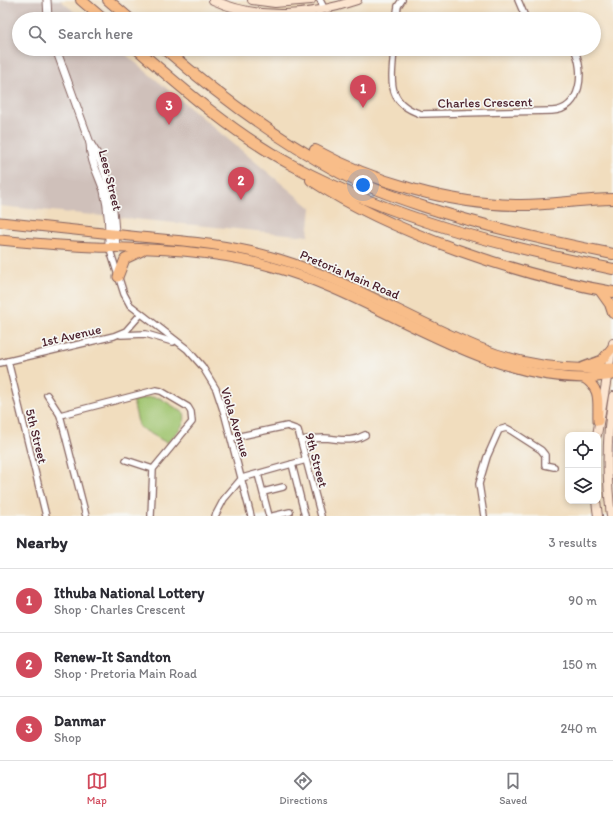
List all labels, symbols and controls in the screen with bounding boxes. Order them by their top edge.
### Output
search box [12,12,601,56]
icon: search [26,23,48,45]
text: Search here [58,25,133,43]
pin: 1 [350,75,376,108]
pin: 3 [156,92,182,125]
street label: Charles Crescent [437,94,533,111]
street label: Lees Street [96,148,125,212]
pin: 2 [228,167,254,200]
your location [353,175,373,195]
street label: Pretoria Main Road [298,247,402,302]
street label: 1st Avenue [40,321,102,350]
street label: Viola Avenue [218,385,253,459]
street label: 5th Street [22,407,51,465]
street label: 9th Street [302,431,331,489]
map controls [565,432,601,504]
button: locate [565,432,601,468]
button: layers [565,468,601,504]
text: Nearby [16,532,68,552]
text: 3 results [548,535,597,550]
text: Ithuba National Lottery [54,584,204,602]
text: 1 [26,593,32,608]
text: 90 m [568,593,597,608]
text: Shop · Charles Crescent [54,602,185,617]
text: Renew-It Sandton [54,648,171,666]
text: 2 [26,657,32,672]
text: 150 m [562,657,597,672]
text: Shop · Pretoria Main Road [54,666,197,681]
text: Danmar [54,712,106,730]
text: 3 [25,721,33,736]
text: 240 m [560,721,597,736]
text: Shop [54,730,81,745]
tab: Map [86,770,108,807]
tab: Directions [279,770,328,807]
tab: Saved [499,770,527,807]

